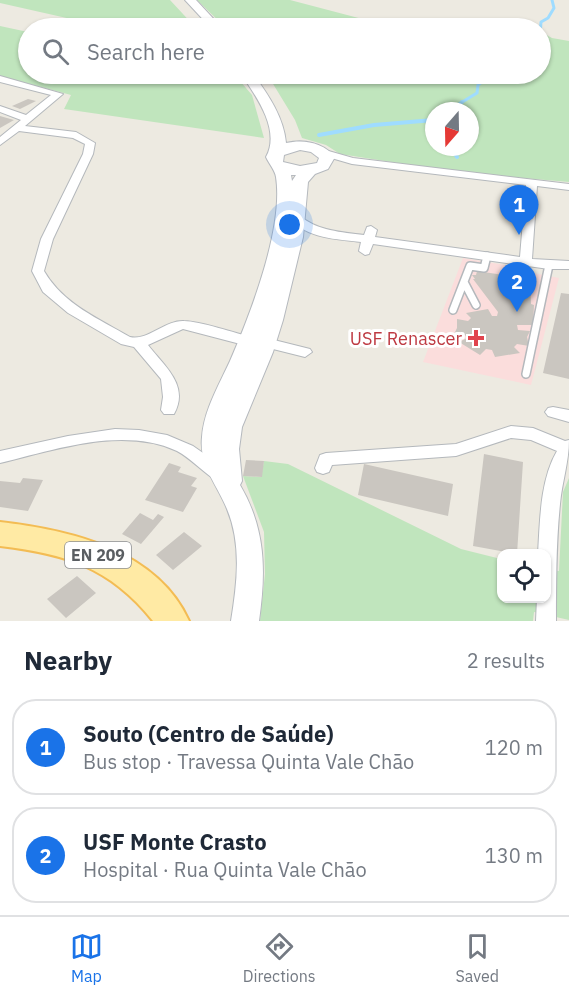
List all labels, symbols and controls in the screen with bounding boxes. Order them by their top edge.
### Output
search box [18,18,551,84]
icon: search [39,35,72,68]
text: Search here [87,37,205,66]
north arrow [425,102,479,156]
pin: 1 [500,186,538,235]
your location [275,210,304,239]
pin: 2 [498,262,536,312]
place label: USF Renascer [350,327,462,350]
marker: USF Renascer [467,329,485,347]
road number: EN 209 [65,542,131,568]
map controls [497,549,551,603]
button: locate [497,549,551,603]
text: Nearby [24,643,112,677]
text: 2 results [467,647,545,674]
text: Souto (Centro de Saúde) [83,719,334,748]
text: 1 [40,734,52,761]
text: 120 m [485,734,543,761]
text: Bus stop · Travessa Quinta Vale Chão [83,748,414,775]
text: USF Monte Crasto [83,827,267,856]
text: 2 [40,842,52,869]
text: 130 m [485,842,543,869]
text: Hospital · Rua Quinta Vale Chão [83,856,367,883]
tab: Map [70,930,103,986]
tab: Directions [243,930,316,986]
tab: Saved [456,930,499,986]

